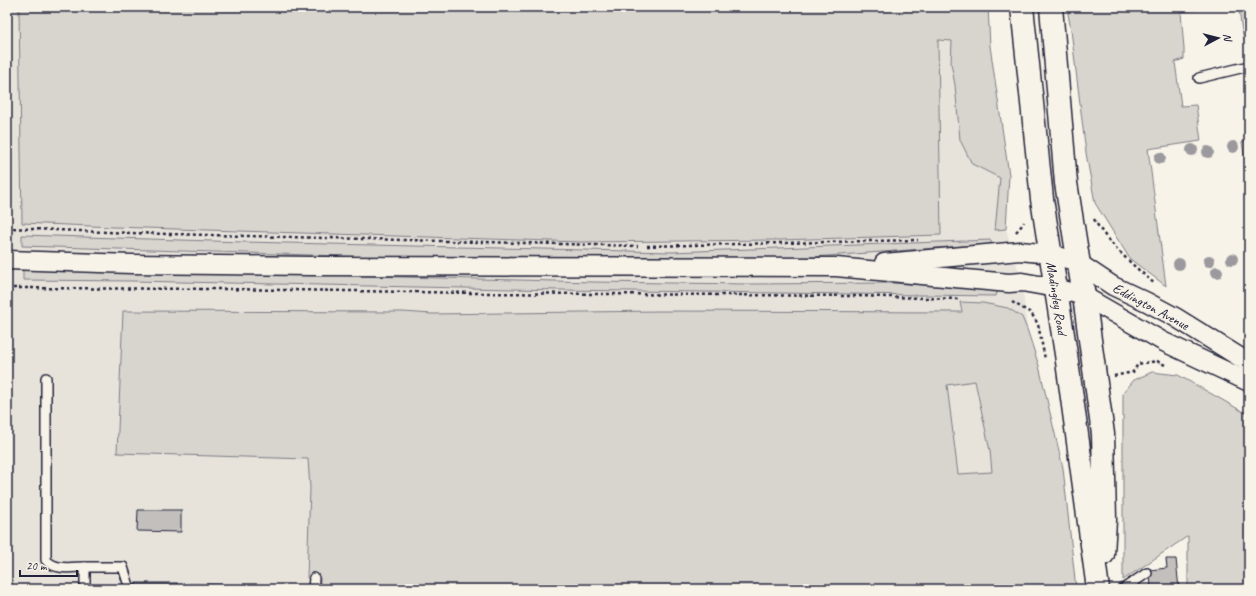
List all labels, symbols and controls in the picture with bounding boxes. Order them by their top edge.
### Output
north arrow [1198,18,1238,58]
text: N [1221,33,1236,43]
street label: Madingley Road [1042,260,1071,338]
street label: Eddington Avenue [1110,279,1193,334]
scale bar [20,552,77,578]
text: 20 m [26,558,48,574]

